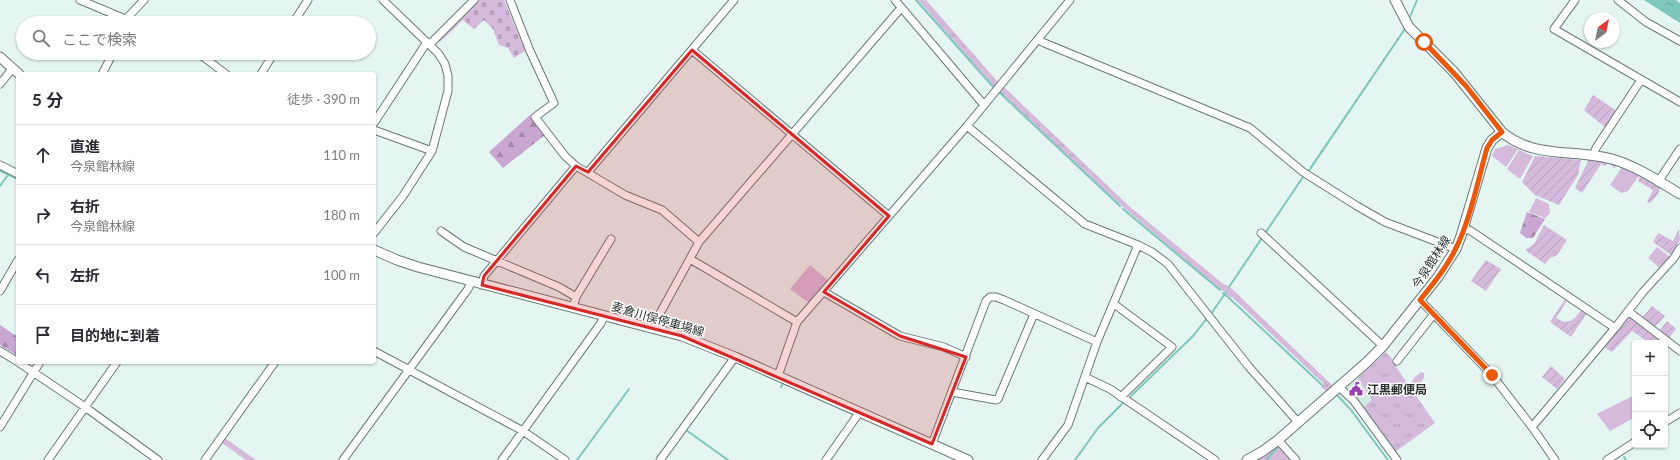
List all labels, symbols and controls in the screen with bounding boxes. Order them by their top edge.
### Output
north arrow [1584,12,1620,48]
search box [16,16,376,60]
icon: search [30,27,52,49]
text: ここで検索 [62,30,137,48]
route start [1415,33,1433,51]
text: 5 分 [32,89,63,110]
text: 徒歩 · 390 m [287,91,360,107]
text: 直進 [70,137,100,155]
icon: ahead [32,144,54,166]
text: 110 m [323,147,360,163]
text: 今泉館林線 [70,158,135,174]
text: 右折 [70,197,100,215]
icon: right [32,204,54,226]
text: 180 m [323,207,360,223]
text: 今泉館林線 [70,218,135,234]
street label: 今泉館林線 [1408,233,1454,291]
icon: left [32,264,54,286]
text: 左折 [70,266,100,284]
text: 100 m [323,267,360,283]
street label: 麦倉川俣停車場線 [610,299,706,339]
icon: arrive [32,324,54,346]
text: 目的地に到着 [70,326,160,344]
map controls [1632,340,1668,448]
button: + [1632,340,1668,376]
route end [1483,366,1501,384]
button: − [1632,376,1668,412]
public building icon: 江黒郵便局 [1348,381,1364,397]
place label: 江黒郵便局 [1367,382,1427,397]
button: locate [1632,412,1668,448]

